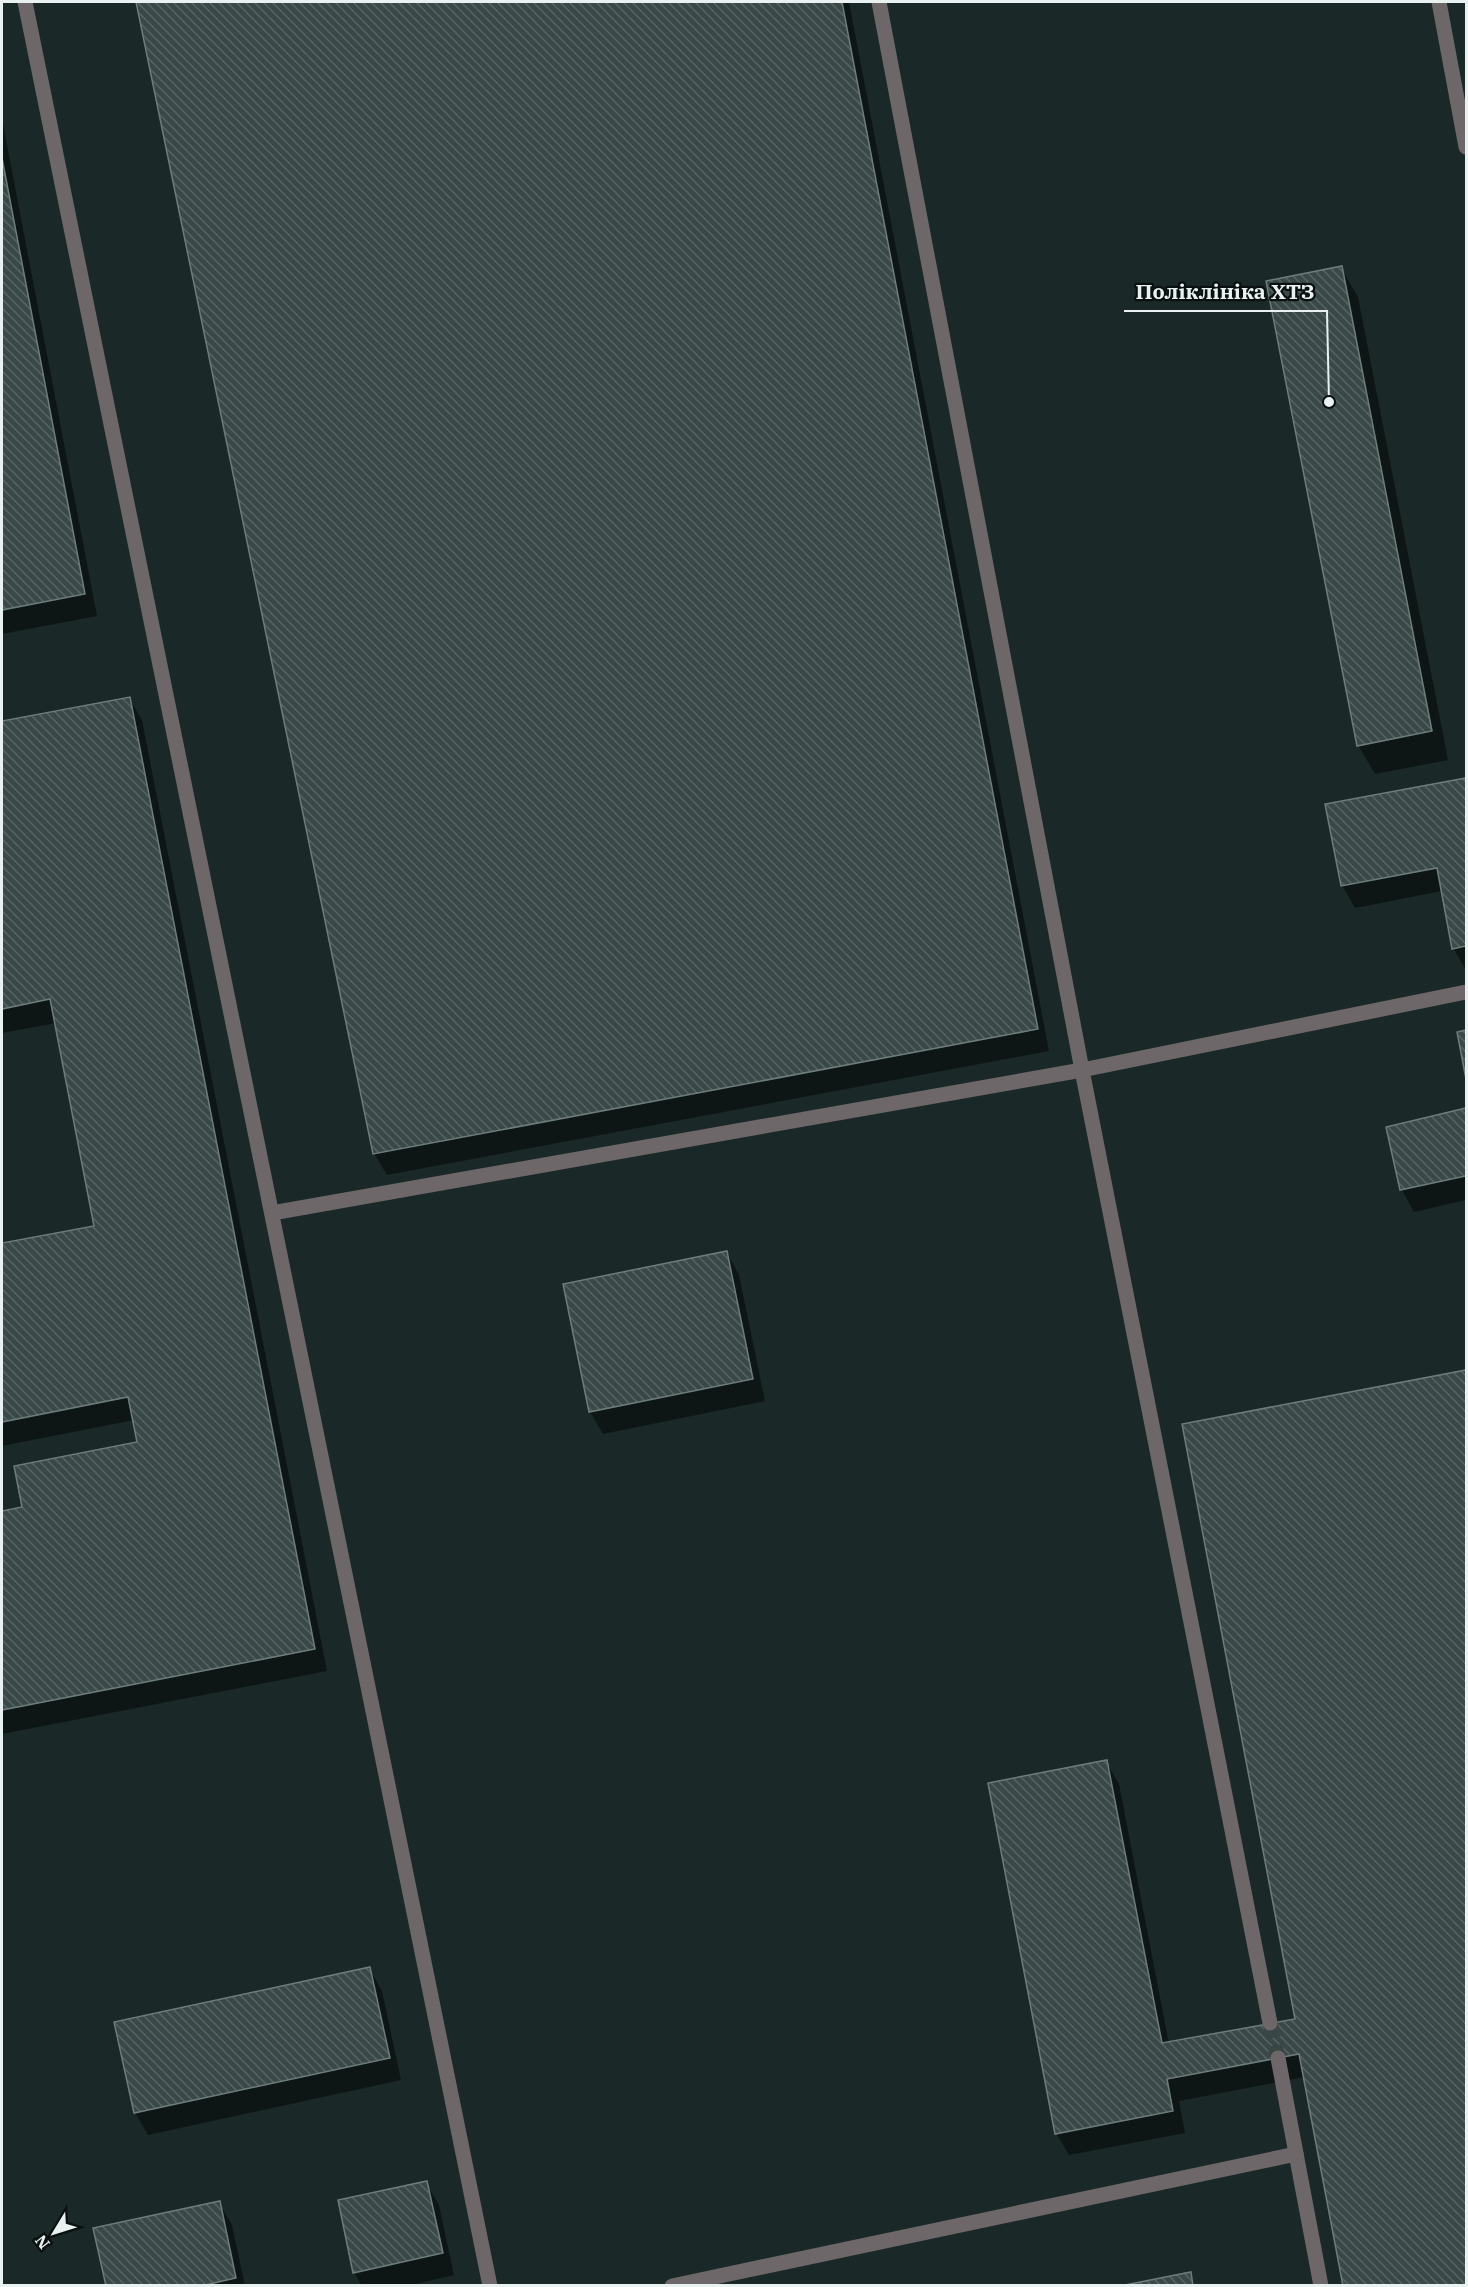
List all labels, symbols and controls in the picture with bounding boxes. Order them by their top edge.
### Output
callout: Поліклініка ХТЗ [1124,272,1327,311]
text: Поліклініка ХТЗ [1136,277,1314,305]
north arrow [24,2203,84,2263]
text: N [30,2231,54,2253]

